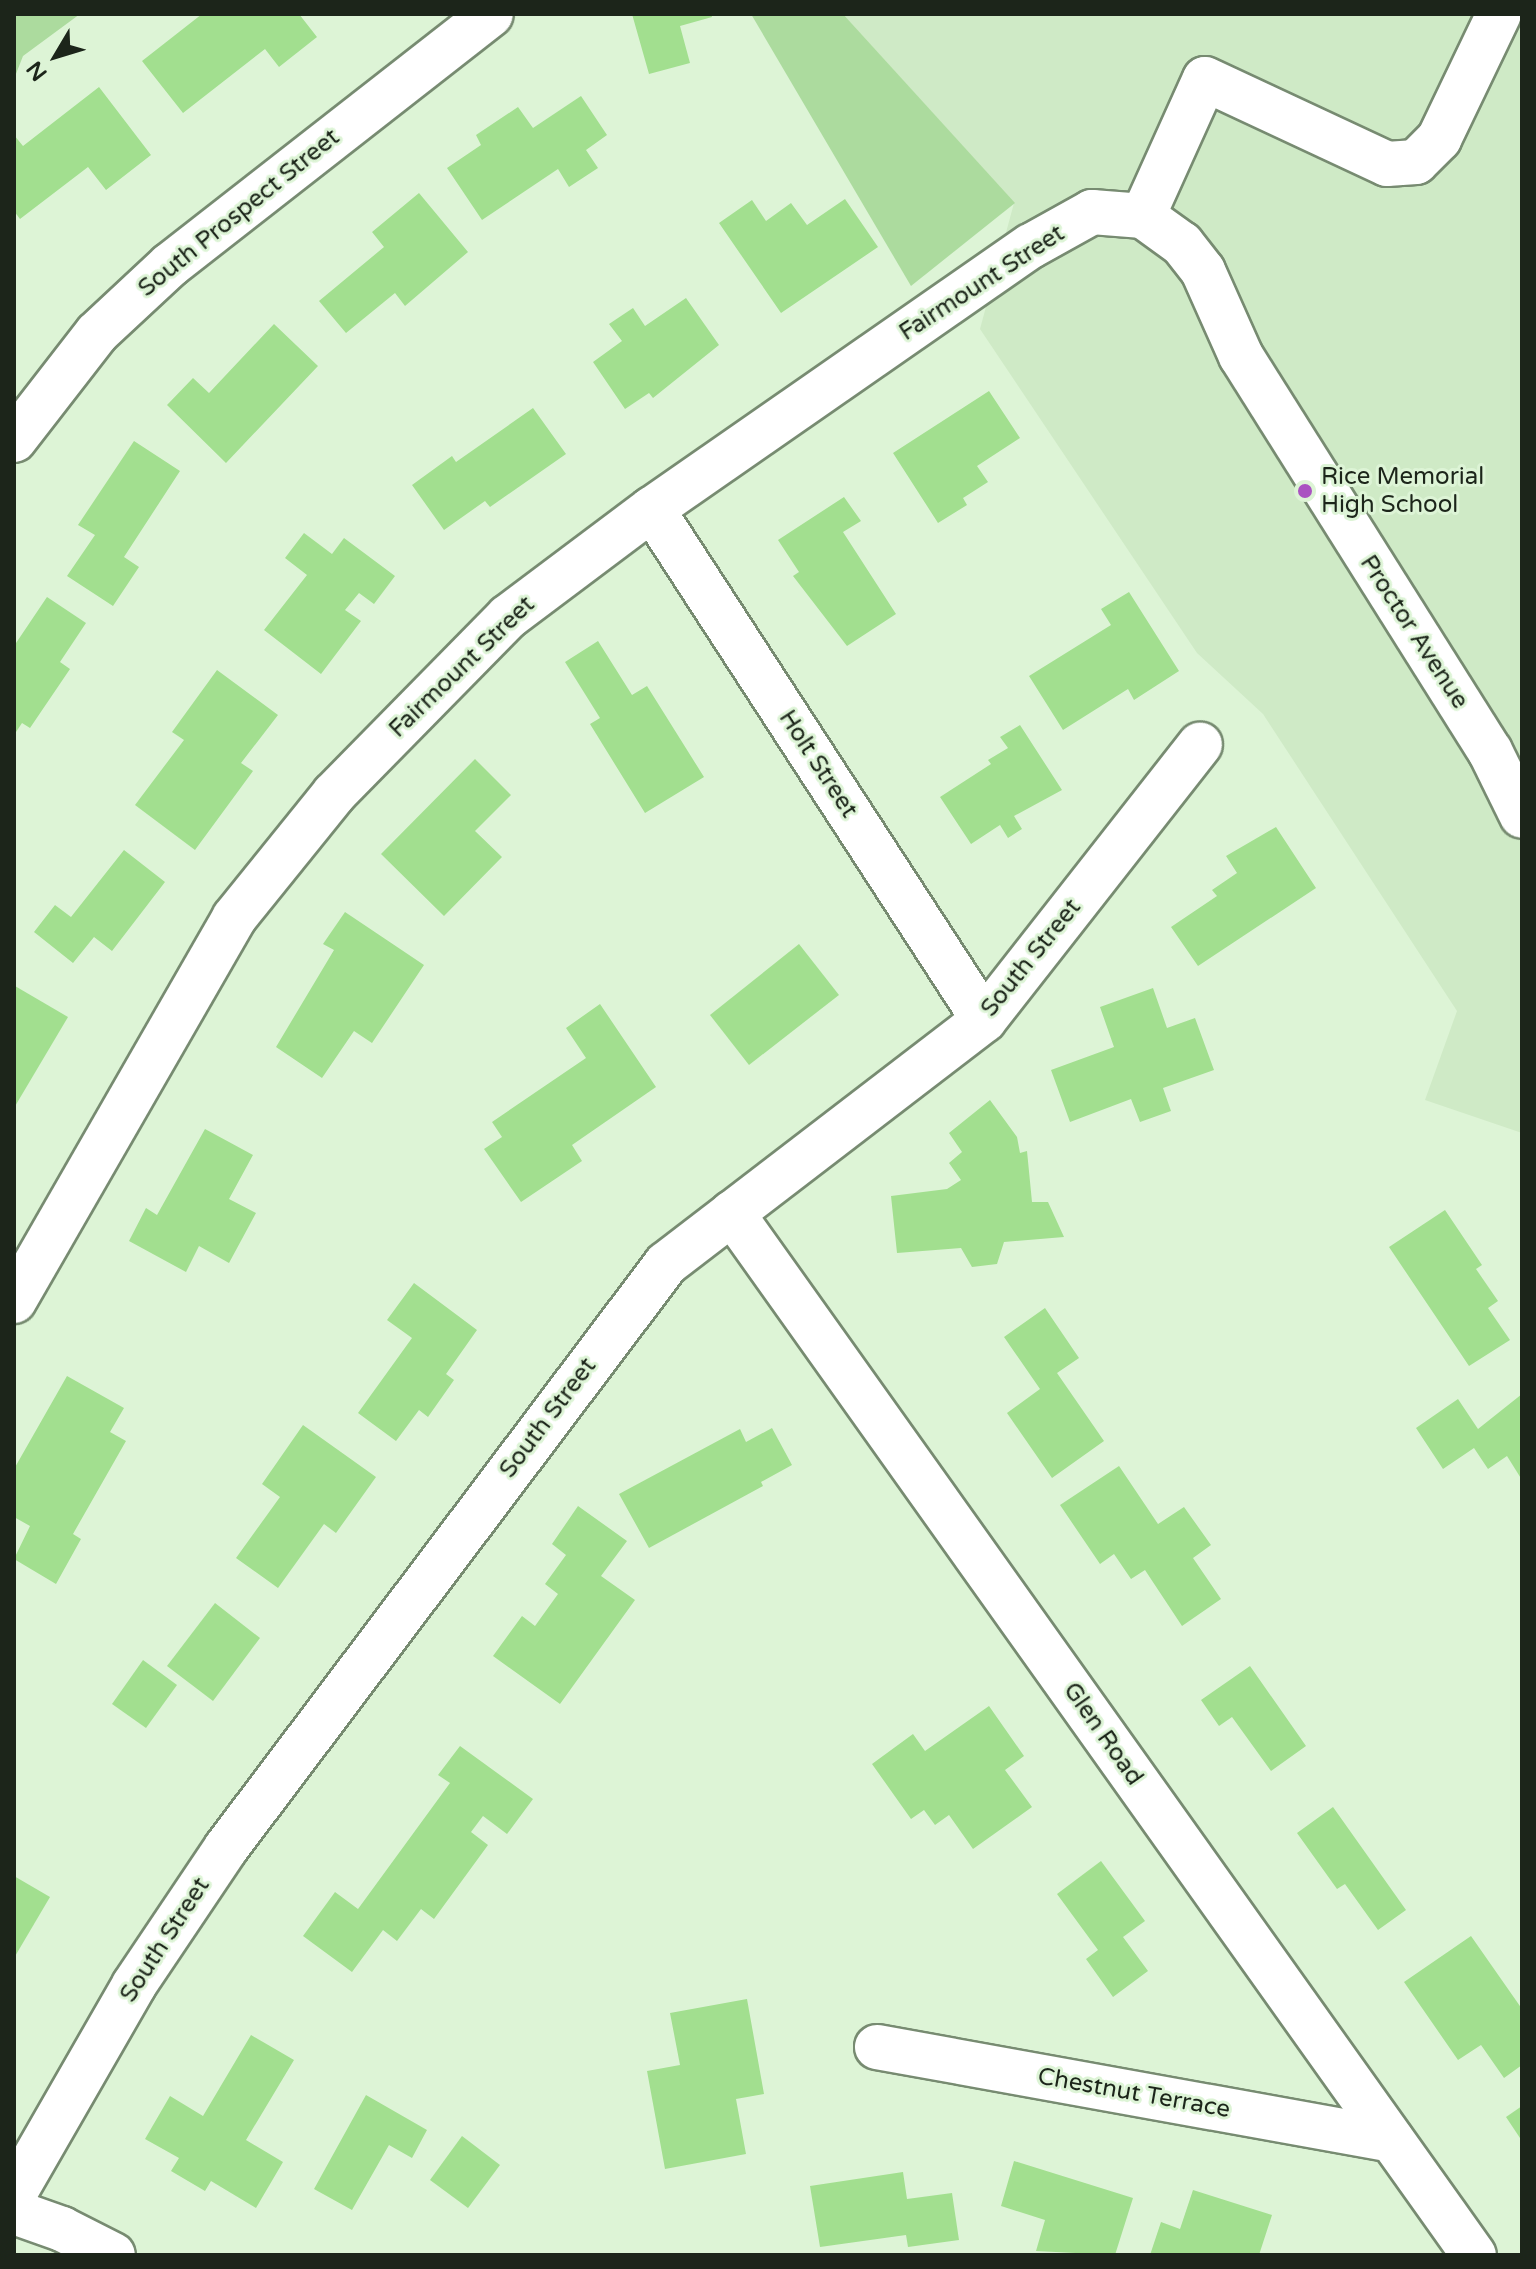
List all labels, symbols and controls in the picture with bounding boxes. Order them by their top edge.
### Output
north arrow [16,16,96,96]
text: N [21,56,53,86]
street label: South Prospect Street [133,123,345,303]
street label: Fairmount Street [894,219,1070,347]
place label: Rice Memorial High School [1321,463,1484,519]
marker: Rice Memorial High School [1296,482,1314,500]
street label: Proctor Avenue [1354,550,1474,714]
street label: Fairmount Street [383,590,541,744]
street label: Holt Street [773,705,863,823]
street label: South Street [975,894,1087,1022]
street label: South Street [494,1352,602,1484]
street label: Glen Road [1057,1677,1149,1791]
street label: South Street [114,1872,216,2008]
street label: Chestnut Terrace [1036,2062,1232,2124]

